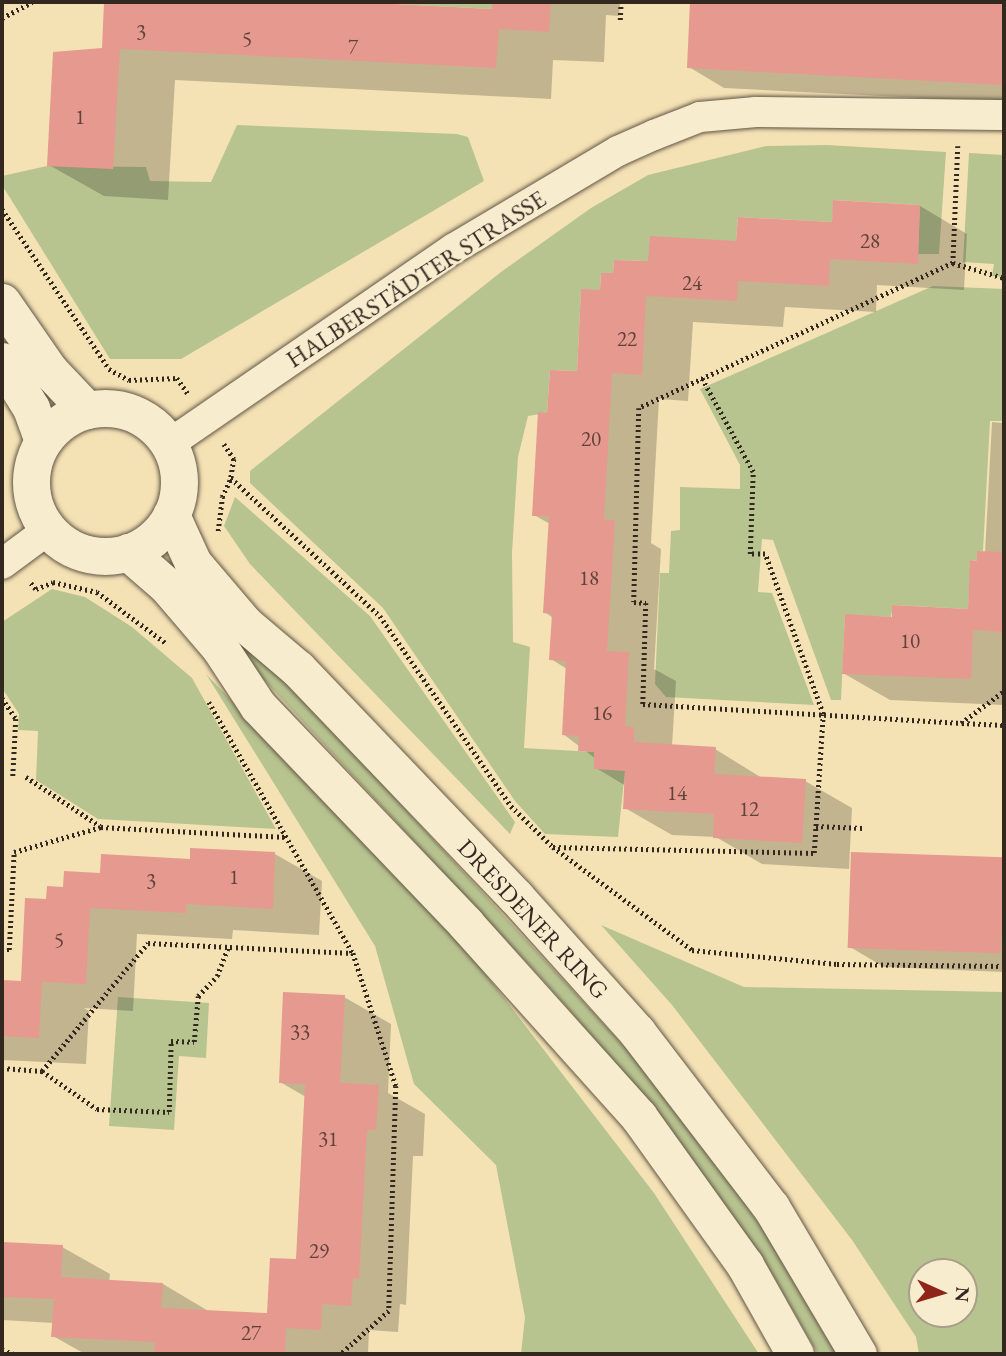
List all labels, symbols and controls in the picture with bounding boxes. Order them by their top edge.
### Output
house number: 3 [136,19,146,45]
house number: 5 [242,26,252,52]
house number: 7 [348,34,358,60]
house number: 1 [75,104,85,130]
street label: HALBERSTÄDTER STRASSE [281,184,551,374]
house number: 28 [860,228,880,254]
house number: 24 [682,270,702,296]
house number: 22 [617,326,637,352]
house number: 20 [581,426,601,452]
house number: 18 [579,565,599,591]
house number: 10 [900,628,920,654]
house number: 16 [592,700,612,726]
house number: 14 [667,780,687,806]
house number: 12 [739,796,759,822]
street label: DRESDENER RING [452,833,614,1005]
house number: 1 [229,864,239,890]
house number: 3 [146,868,156,894]
house number: 5 [54,927,64,953]
house number: 33 [290,1019,310,1045]
house number: 31 [318,1126,338,1152]
house number: 29 [309,1238,329,1264]
north arrow [908,1258,978,1328]
text: N [949,1286,975,1303]
house number: 27 [241,1320,261,1346]

